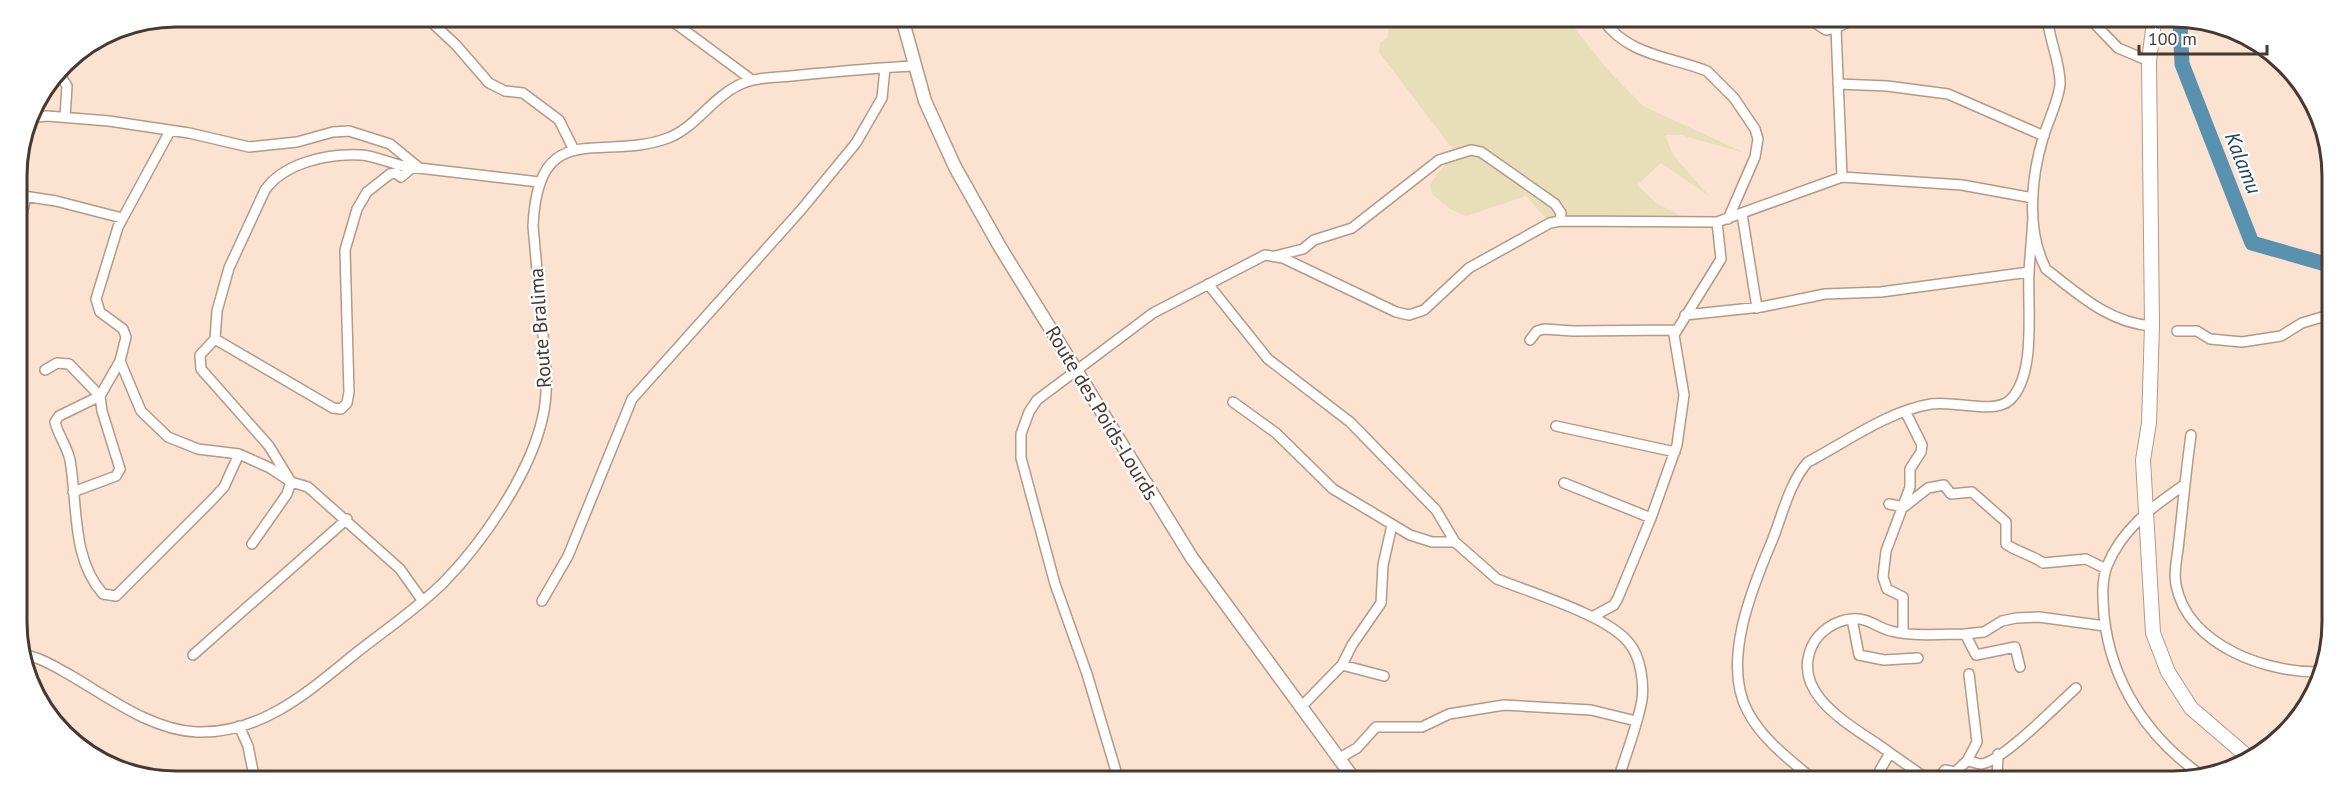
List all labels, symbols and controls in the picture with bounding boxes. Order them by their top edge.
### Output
scale bar [2139,18,2266,56]
text: 100 m [2148,27,2197,50]
water label: Kalamu [2219,128,2268,198]
street label: Route Bralima [523,267,557,389]
street label: Route des Poids-Lourds [1040,321,1164,505]

